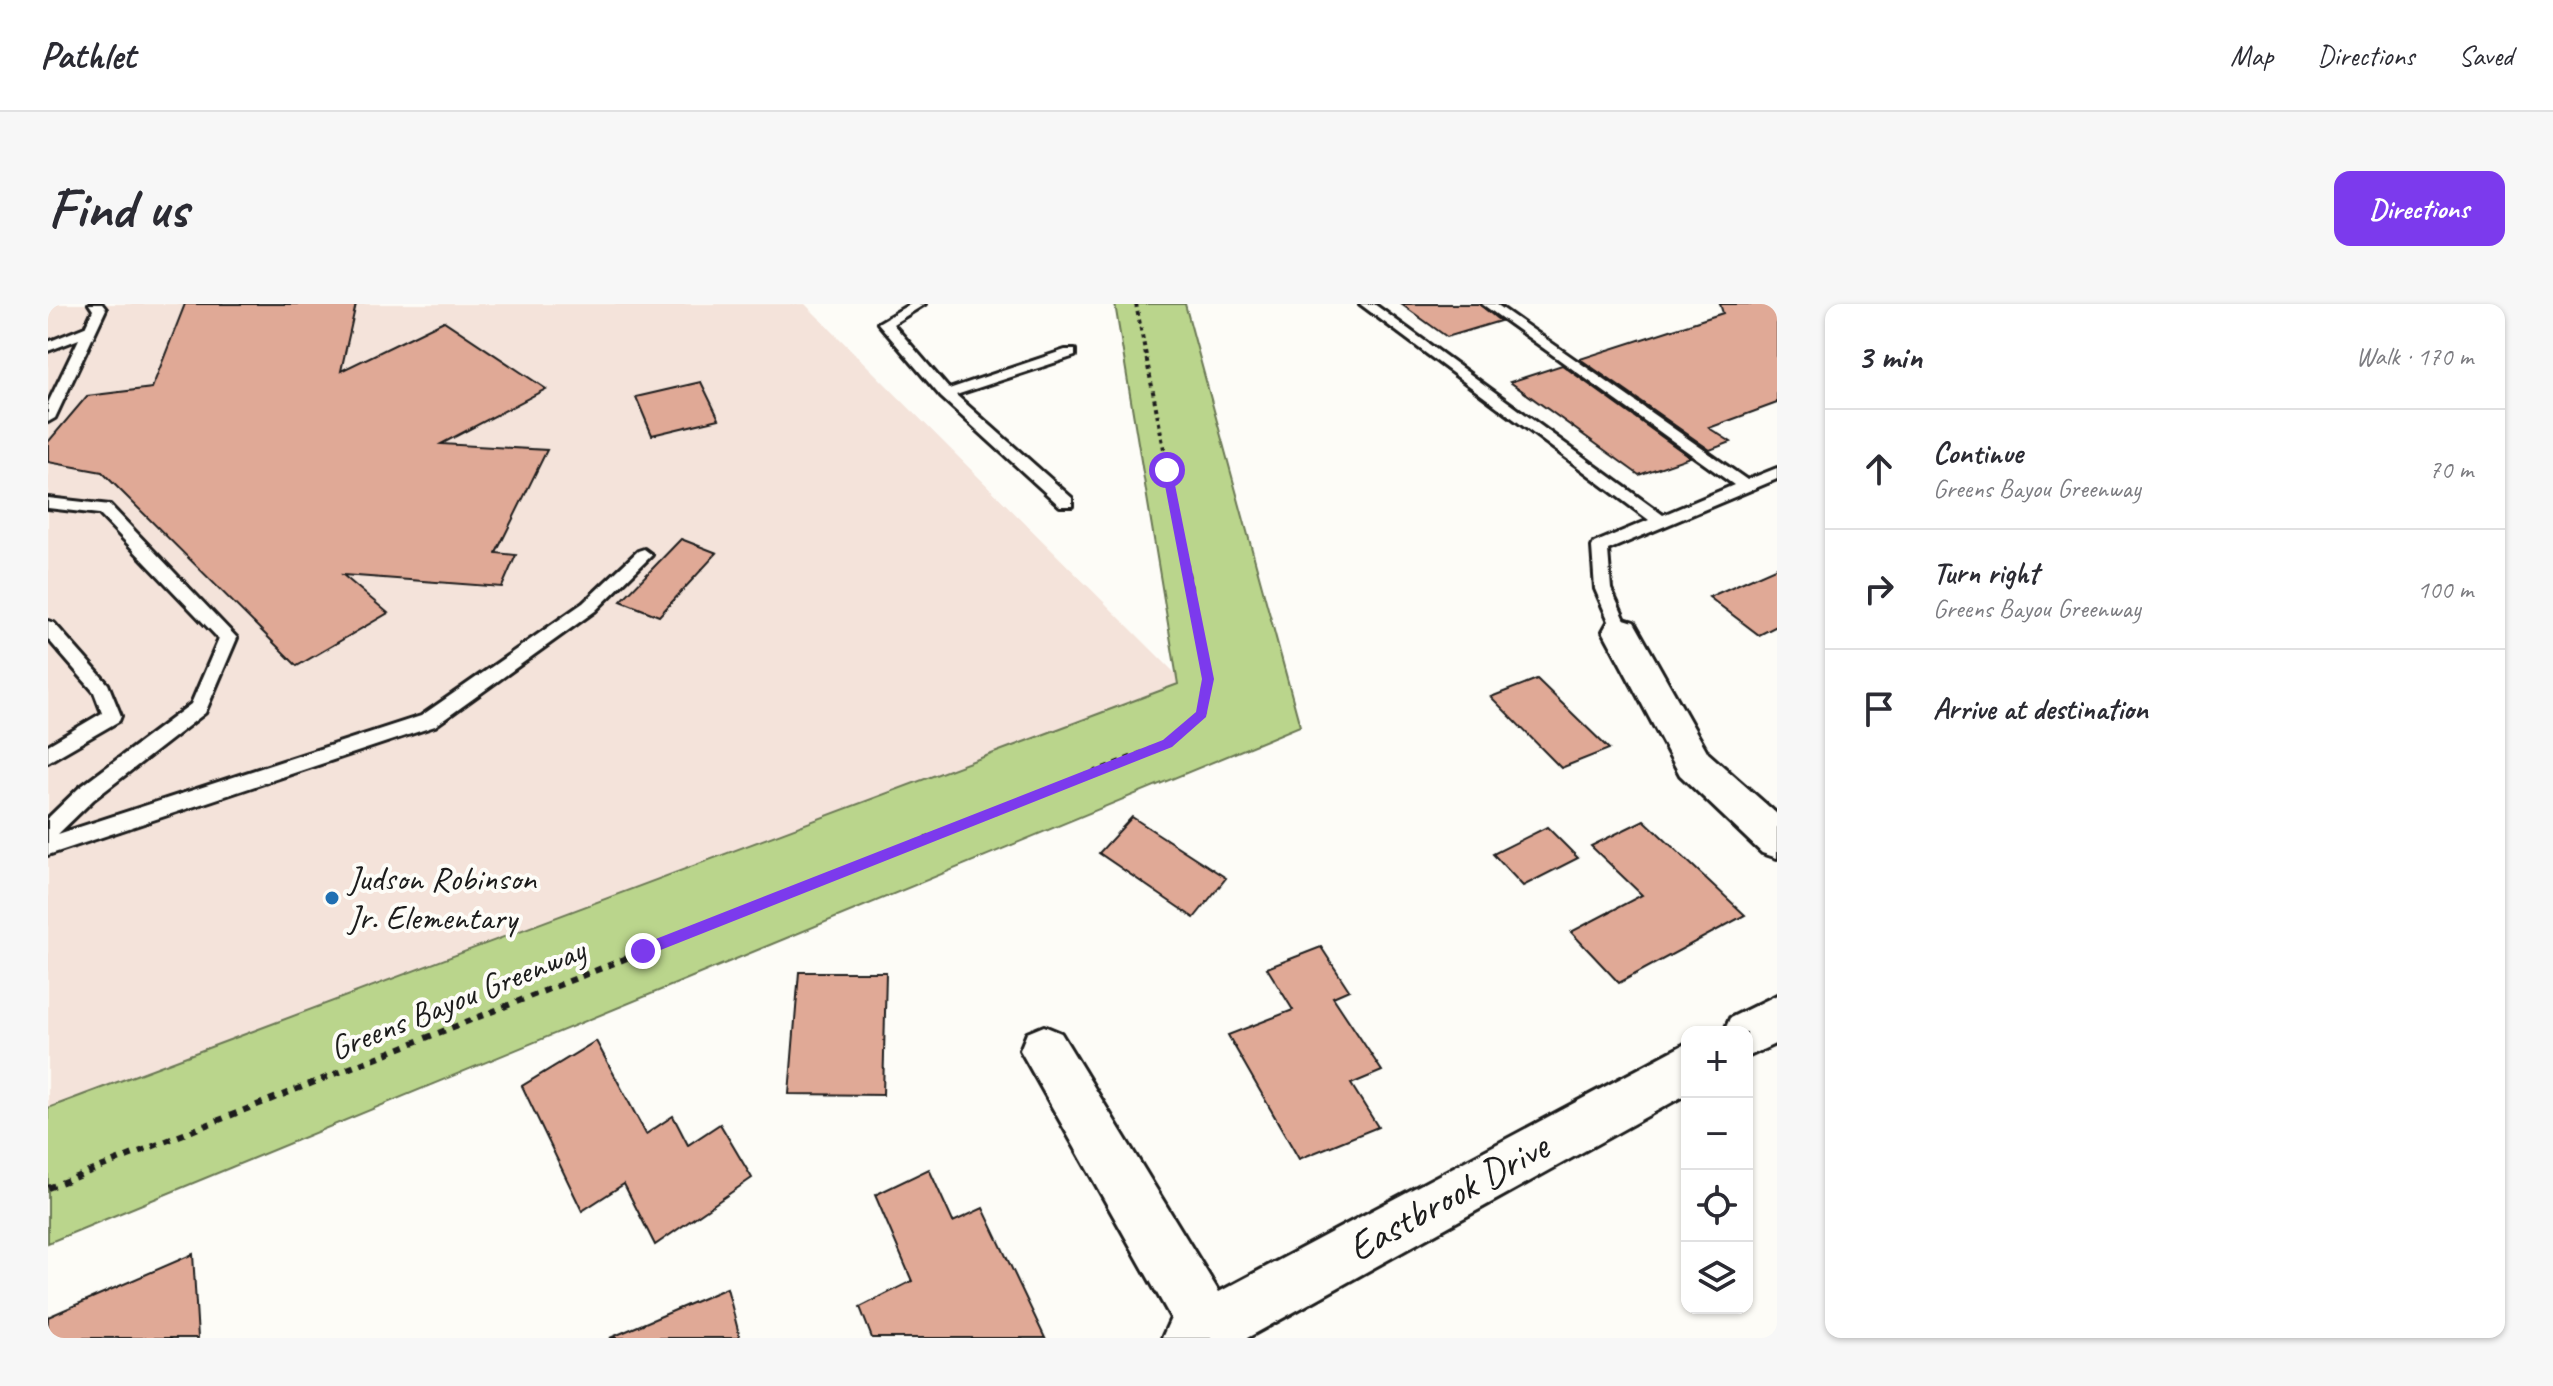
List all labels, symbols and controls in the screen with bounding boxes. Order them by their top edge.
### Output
text: Pathlet [40,32,135,79]
text: Map [2230,38,2273,73]
text: Directions [2317,38,2415,73]
text: Saved [2459,38,2513,73]
button: Directions [2334,171,2505,246]
text: Find us [48,173,188,244]
text: 3 min [1857,335,1922,378]
text: Walk · 170 m [2356,340,2473,373]
text: Continue [1933,434,2023,472]
icon: ahead [1857,447,1901,491]
route start [1149,452,1185,488]
text: 70 m [2429,453,2473,486]
text: Greens Bayou Greenway [1933,472,2141,505]
text: Turn right [1933,554,2038,592]
icon: right [1857,567,1901,611]
text: 100 m [2417,573,2473,606]
text: Greens Bayou Greenway [1933,592,2141,625]
icon: arrive [1857,687,1901,731]
text: Arrive at destination [1933,690,2148,728]
place label: Judson Robinson Jr. Elementary [346,857,538,939]
marker: Judson Robinson Jr. Elementary [323,889,341,907]
street label: Greens Bayou Greenway [323,927,593,1070]
route end [625,933,661,969]
map controls [1681,1026,1753,1314]
button: + [1681,1026,1753,1098]
button: − [1681,1098,1753,1170]
street label: Eastbrook Drive [1339,1120,1560,1273]
button: locate [1681,1170,1753,1242]
button: layers [1681,1242,1753,1314]

